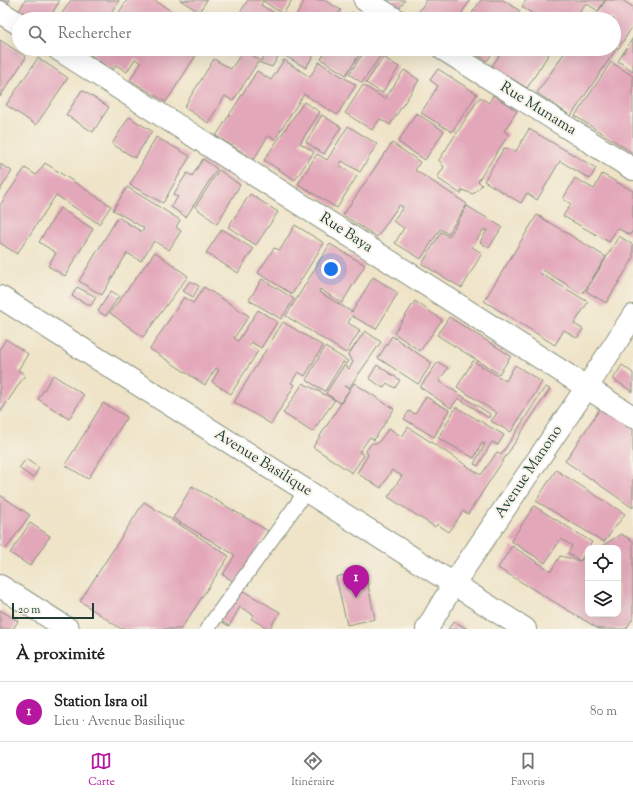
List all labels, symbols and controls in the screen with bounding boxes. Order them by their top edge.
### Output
search box [12,12,621,56]
icon: search [26,23,48,45]
text: Rechercher [58,24,131,45]
street label: Rue Munama [496,77,580,141]
street label: Rue Baya [315,208,377,258]
your location [321,259,341,279]
street label: Avenue Manono [490,421,568,523]
street label: Avenue Basilique [210,424,316,502]
map controls [585,545,621,617]
button: locate [585,545,621,581]
pin: 1 [343,565,369,598]
button: layers [585,581,621,617]
scale bar [12,601,94,620]
text: 20 m [18,602,40,618]
text: À proximité [16,643,105,667]
text: Station Isra oil [54,692,148,713]
text: 1 [27,703,31,721]
text: 80 m [590,703,617,721]
text: Lieu · Avenue Basilique [54,713,185,731]
tab: Carte [88,750,115,790]
tab: Itinéraire [291,750,335,790]
tab: Favoris [511,750,545,790]

